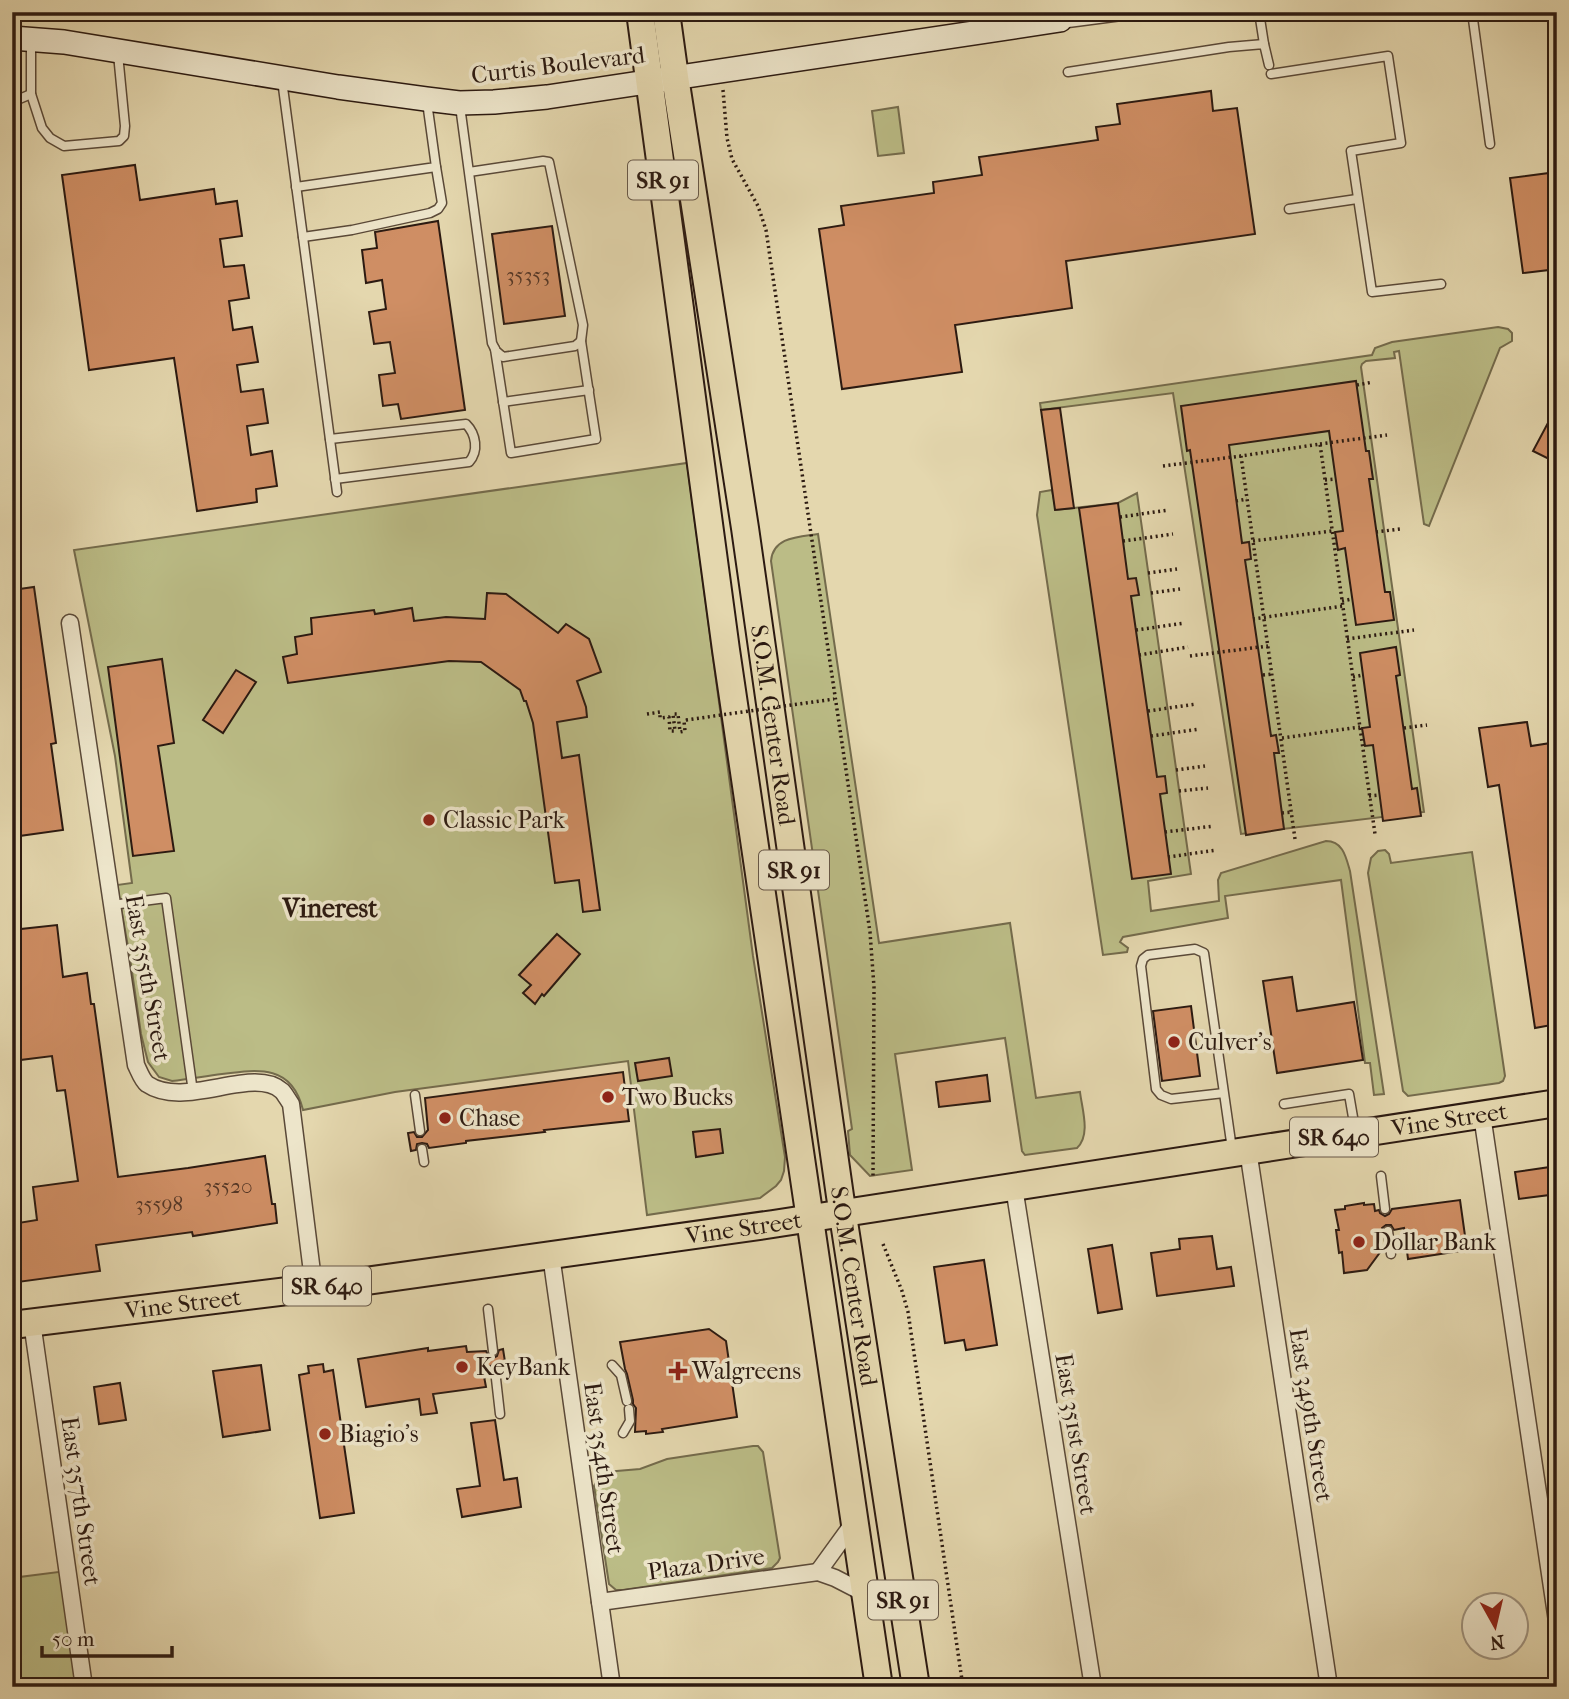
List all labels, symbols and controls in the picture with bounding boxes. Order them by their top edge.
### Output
street label: Curtis Boulevard [470,40,647,90]
road number: SR 91 [628,160,698,200]
house number: 35353 [506,263,550,287]
street label: S.O.M. Center Road [745,623,801,828]
place label: Classic Park [443,806,566,834]
marker: Classic Park [421,812,437,828]
road number: SR 91 [759,850,829,890]
street label: East 355th Street [120,892,177,1064]
district label: Vinerest [281,893,378,924]
place label: Culver's [1188,1028,1272,1056]
marker: Culver's [1166,1034,1182,1050]
place label: Two Bucks [622,1083,733,1111]
marker: Two Bucks [600,1089,616,1105]
street label: Vine Street [1388,1097,1510,1143]
place label: Chase [459,1104,521,1132]
marker: Chase [437,1110,453,1126]
road number: SR 640 [1290,1118,1378,1156]
house number: 35520 [203,1174,253,1198]
street label: S.O.M. Center Road [825,1184,883,1389]
house number: 35598 [135,1192,183,1216]
street label: Vine Street [683,1206,804,1250]
place label: Dollar Bank [1373,1228,1497,1256]
marker: Dollar Bank [1351,1234,1367,1250]
road number: SR 640 [283,1266,371,1306]
street label: Vine Street [122,1283,243,1325]
street label: East 349th Street [1283,1326,1339,1504]
street label: East 351st Street [1049,1351,1103,1517]
place label: KeyBank [476,1353,571,1381]
place label: Walgreens [691,1357,801,1385]
marker: KeyBank [454,1359,470,1375]
marker: Walgreens [670,1363,686,1379]
street label: East 354th Street [578,1380,630,1556]
street label: East 357th Street [55,1415,107,1588]
place label: Biagio's [339,1420,419,1448]
marker: Biagio's [317,1426,333,1442]
street label: Plaza Drive [646,1542,766,1586]
road number: SR 91 [868,1581,938,1620]
north arrow [1460,1590,1530,1660]
scale bar [42,1615,172,1659]
text: 50 m [52,1627,95,1651]
text: N [1488,1630,1506,1654]

